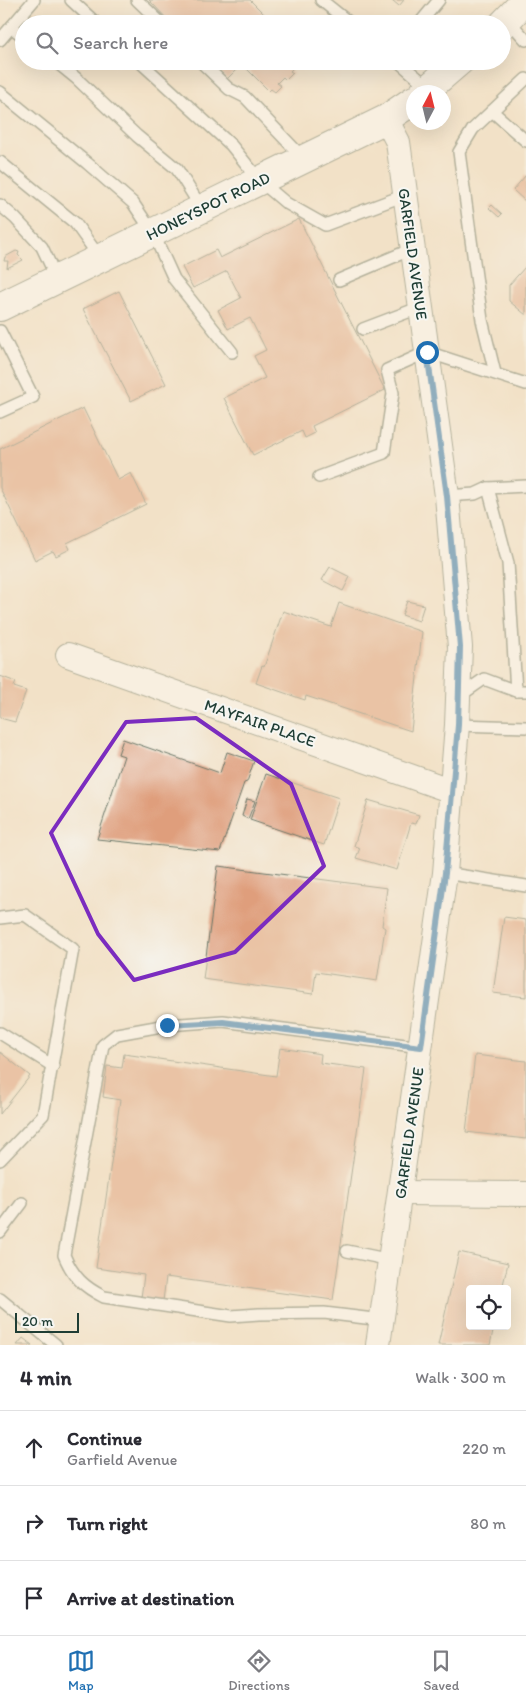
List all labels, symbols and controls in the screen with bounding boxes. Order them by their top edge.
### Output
search box [15,15,511,70]
icon: search [33,29,61,57]
text: Search here [73,31,168,54]
north arrow [406,85,451,130]
street label: HONEYSPOT ROAD [143,168,273,244]
street label: GARFIELD AVENUE [394,187,432,321]
route start [416,341,439,364]
street label: MAYFAIR PLACE [202,695,318,751]
route end [156,1014,179,1037]
street label: GARFIELD AVENUE [390,1066,428,1200]
map controls [466,1285,511,1330]
button: locate [466,1285,511,1330]
scale bar [15,1310,79,1333]
text: 20 m [22,1313,53,1330]
text: 4 min [20,1365,72,1390]
text: Walk · 300 m [415,1368,506,1387]
text: Continue [67,1427,142,1450]
icon: ahead [20,1434,48,1462]
text: 220 m [462,1439,506,1458]
text: Garfield Avenue [67,1450,177,1469]
icon: right [20,1509,48,1537]
text: Turn right [67,1512,148,1535]
text: 80 m [470,1514,506,1533]
icon: arrive [20,1584,48,1612]
text: Arrive at destination [67,1587,234,1610]
tab: Map [67,1647,95,1694]
tab: Directions [228,1647,290,1694]
tab: Saved [423,1647,459,1694]

